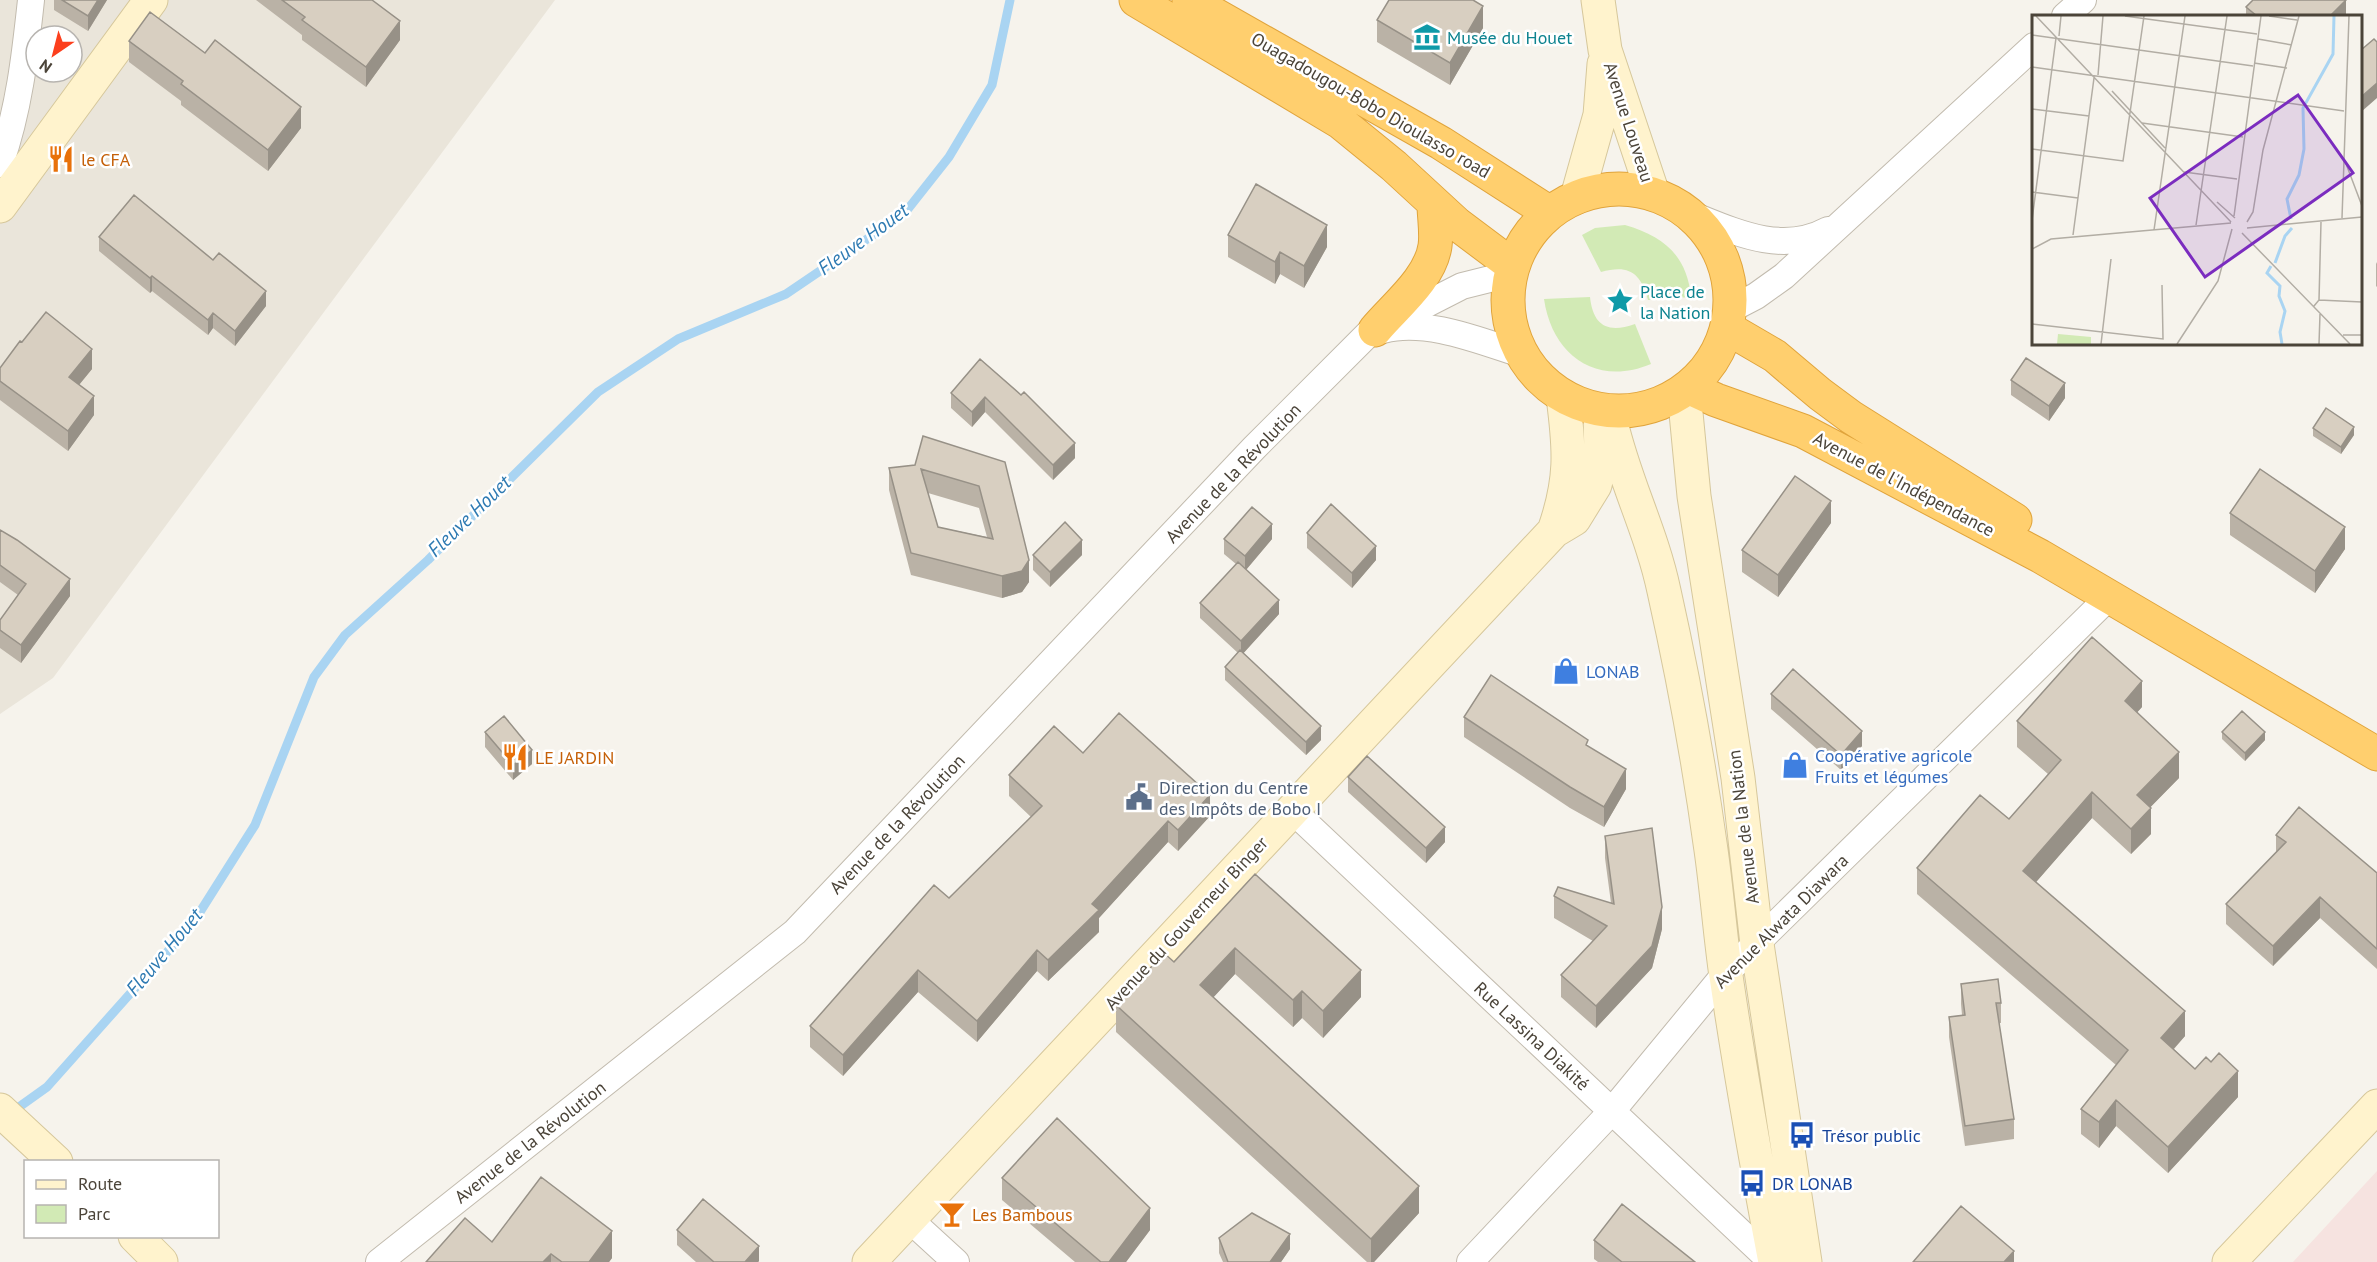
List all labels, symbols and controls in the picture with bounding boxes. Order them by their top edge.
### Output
inset map [2032,15,2362,345]
museum icon: Musée du Houet [1412,22,1442,52]
north arrow [24,24,84,84]
place label: Musée du Houet [1447,26,1572,49]
street label: Ouagadougou-Bobo Dioulasso road [1247,27,1495,183]
text: N [35,55,55,77]
street label: Avenue Louveau [1599,59,1659,185]
restaurant icon: le CFA [46,144,76,174]
place label: le CFA [81,148,131,171]
water label: Fleuve Houet [812,196,915,281]
place label: Place de la Nation [1640,280,1710,324]
place icon: Place de la Nation [1605,286,1635,316]
street label: Avenue de la Révolution [1160,398,1306,548]
street label: Avenue de l'Indépendance [1810,426,1998,542]
water label: Fleuve Houet [422,468,518,562]
shop icon: LONAB [1551,656,1581,686]
place label: LONAB [1586,660,1640,683]
restaurant icon: LE JARDIN [500,742,530,772]
place label: Coopérative agricole Fruits et légumes [1815,744,1973,788]
place label: LE JARDIN [535,746,614,769]
street label: Avenue de la Révolution [824,749,970,899]
street label: Avenue de la Nation [1722,749,1764,905]
shop icon: Coopérative agricole Fruits et légumes [1780,750,1810,780]
place label: Direction du Centre des Impôts de Bobo I [1159,776,1321,820]
public building icon: Direction du Centre des Impôts de Bobo I [1124,782,1154,812]
street label: Avenue du Gouverneur Binger [1099,831,1273,1015]
street label: Avenue Alwata Diawara [1709,849,1853,993]
water label: Fleuve Houet [120,902,209,1001]
street label: Rue Lassina Diakité [1469,977,1595,1095]
street label: Avenue de la Révolution [450,1076,610,1208]
bus stop icon: Trésor public [1787,1120,1817,1150]
place label: Trésor public [1822,1124,1921,1147]
legend [24,1160,219,1238]
bus stop icon: DR LONAB [1737,1168,1767,1198]
text: Route [78,1172,122,1195]
place label: DR LONAB [1772,1172,1853,1195]
bar icon: Les Bambous [937,1199,967,1229]
text: Parc [78,1202,111,1225]
place label: Les Bambous [972,1203,1072,1226]

